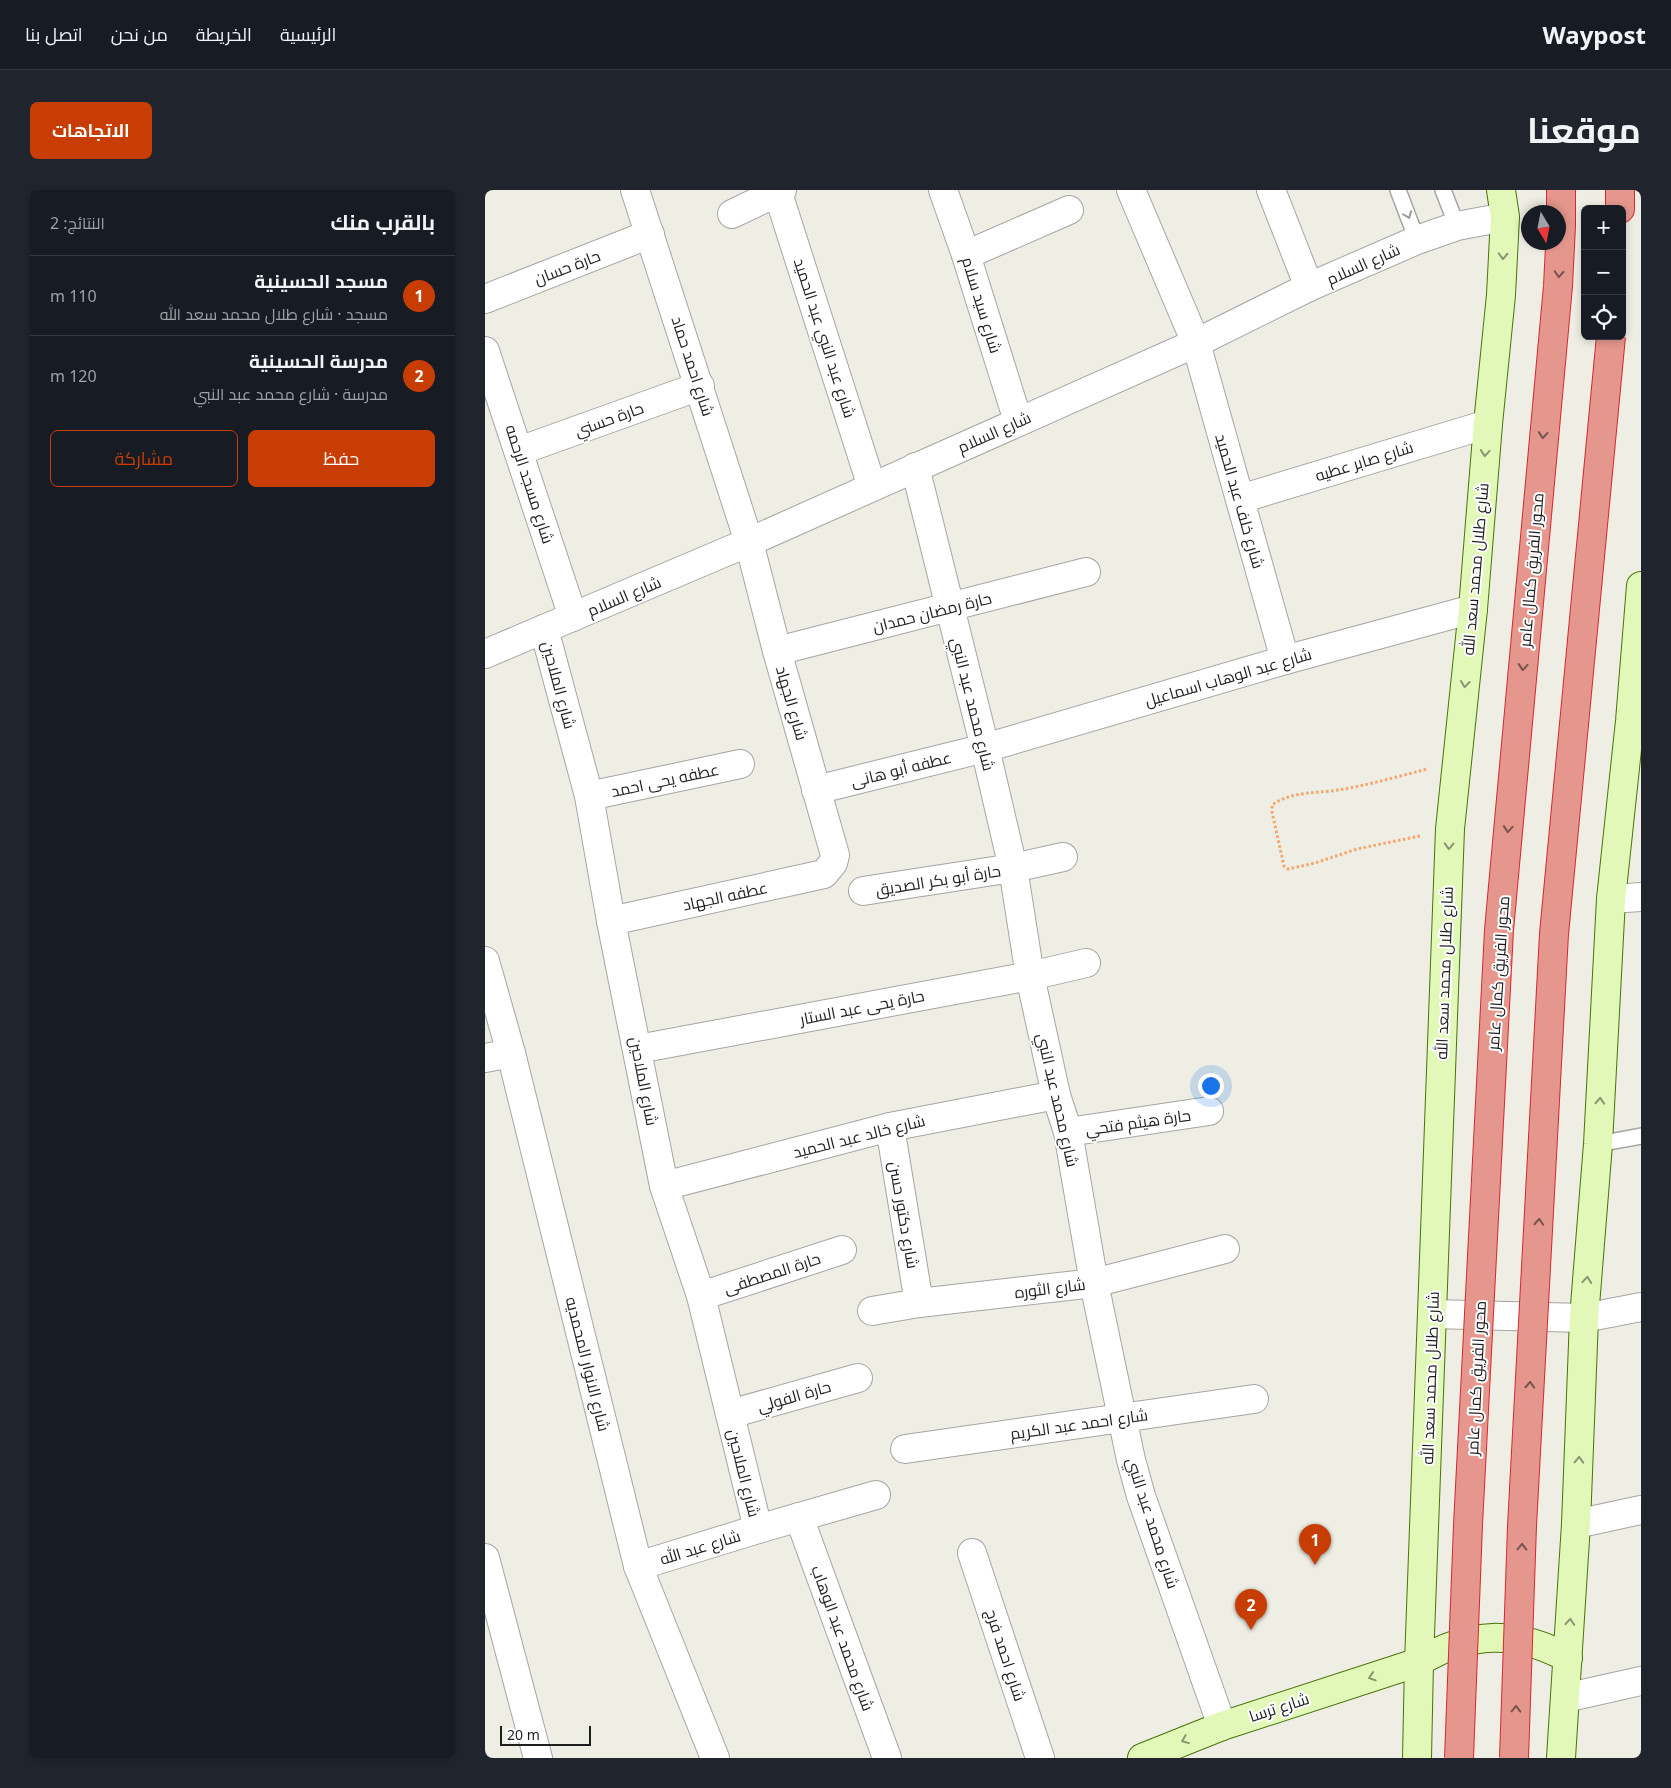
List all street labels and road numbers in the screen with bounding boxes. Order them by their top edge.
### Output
street label: شارع السلام [1323,238,1404,291]
street label: حارة حسان [531,244,603,290]
street label: شارع سيد سلام [956,254,1007,356]
street label: شارع عبد النبي عبد الحميد [786,255,861,422]
street label: شارع احمد حماد [666,313,720,419]
street label: حارة حسني [572,396,647,444]
street label: شارع السلام [954,406,1035,459]
street label: شارع مسجد الرحمه [499,422,560,547]
street label: شارع خلف عبد الحميد [1209,431,1270,571]
street label: شارع صابر عطيه [1312,436,1416,487]
street label: شارع طلال محمد سعد الله [1456,482,1495,656]
street label: محور الفريق كمال عامر [1513,492,1549,649]
street label: شارع السلام [584,571,665,622]
street label: حارة رمضان حمدان [870,587,994,637]
street label: شارع محمد عبد النبي [943,635,1000,774]
street label: شارع الملاحين [536,639,581,732]
street label: شارع عبد الوهاب اسماعيل [1142,643,1314,712]
street label: شارع الجهاد [770,663,813,743]
street label: عطفه أبو هانى [848,746,954,792]
street label: عطفه يحى احمد [609,758,721,802]
street label: حارة أبو بكر الصديق [874,859,1002,901]
street label: عطفه الجهاد [680,876,770,916]
street label: شارع طلال محمد سعد الله [1430,886,1459,1060]
street label: محور الفريق كمال عامر [1482,895,1514,1052]
street label: حارة يحى عبد الستار [797,984,926,1030]
street label: شارع محمد عبد النبي [1029,1031,1084,1170]
street label: شارع الملاحين [624,1035,663,1128]
street label: حارة هيثم فتحي [1084,1104,1193,1143]
street label: شارع خالد عبد الحميد [791,1109,927,1164]
street label: شارع دكتور حسن [883,1160,924,1271]
street label: حارة المصطفى [721,1247,823,1299]
street label: شارع الثوره [1013,1273,1087,1304]
street label: شارع طلال محمد سعد الله [1416,1291,1445,1465]
street label: شارع الانوار المحمديه [560,1294,615,1434]
street label: محور الفريق كمال عامر [1461,1300,1491,1457]
street label: حارة الفولي [755,1375,834,1420]
street label: شارع احمد عبد الكريم [1009,1403,1149,1446]
street label: شارع الملاحين [721,1427,766,1520]
street label: شارع محمد عبد النبي [1119,1455,1185,1592]
street label: شارع عبد الله [657,1524,743,1571]
street label: شارع محمد عبد الوهاب [805,1562,880,1714]
street label: شارع احمد فرج [980,1606,1031,1704]
street label: شارع ترسا [1246,1687,1312,1728]

